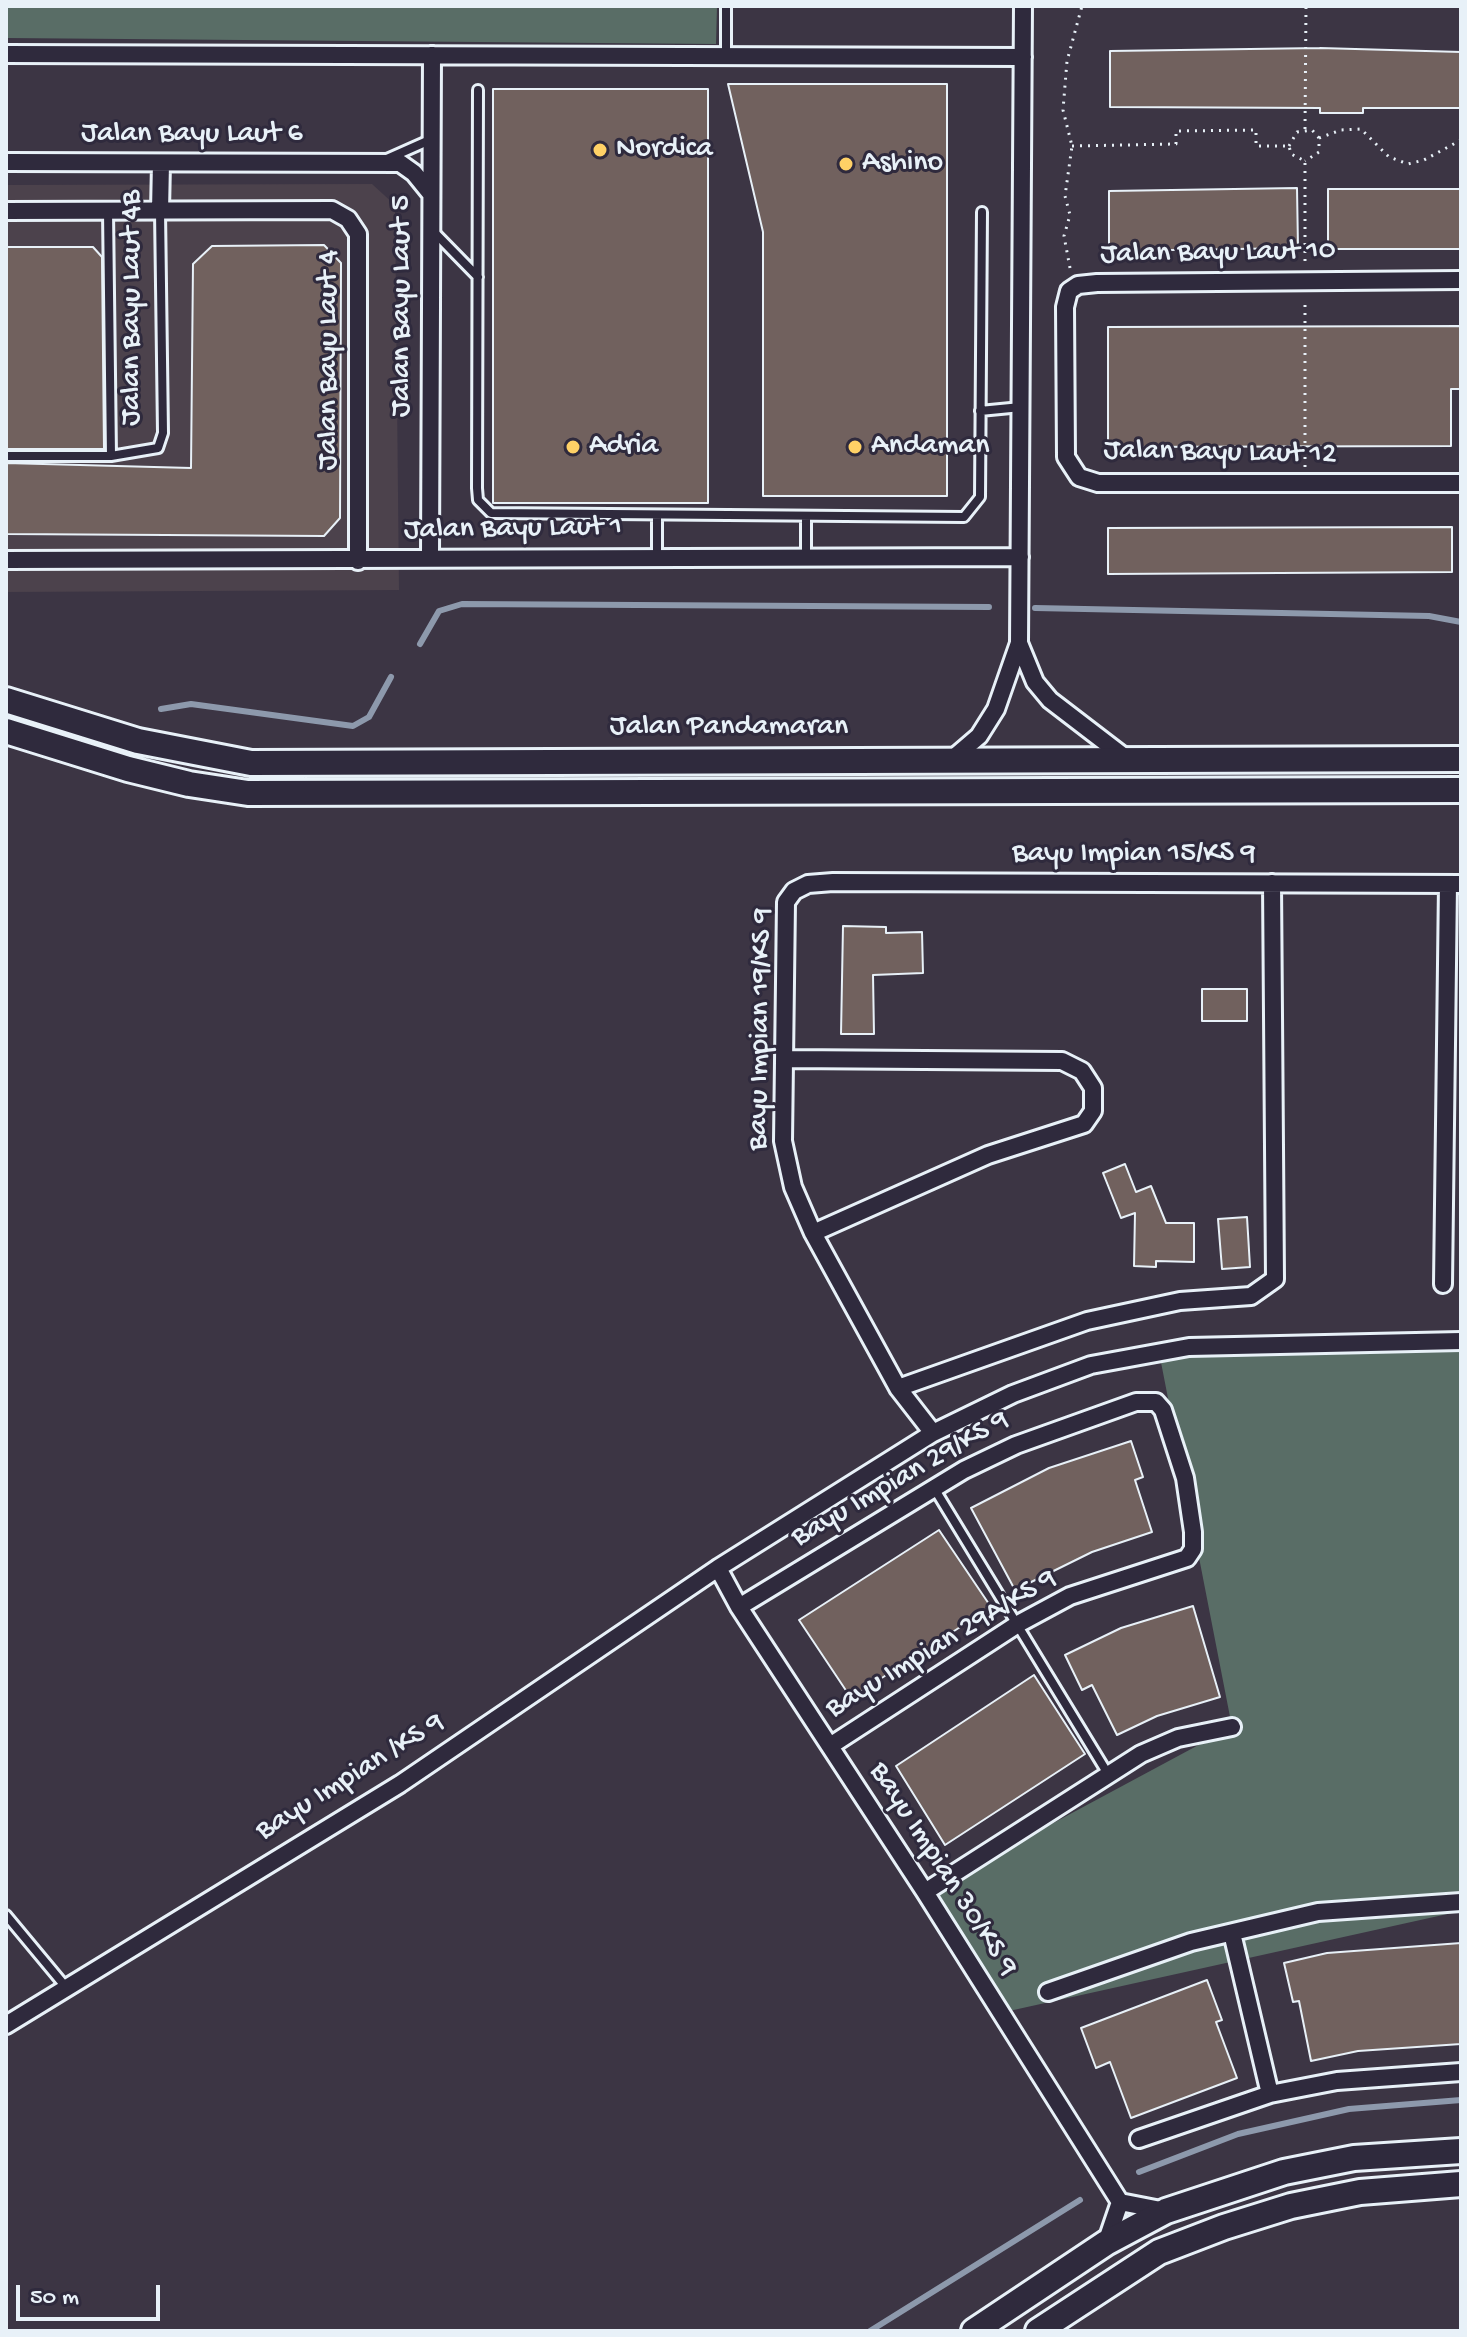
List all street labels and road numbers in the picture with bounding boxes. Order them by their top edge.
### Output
street label: Jalan Bayu Laut 6 [81,117,303,153]
street label: Jalan Bayu Laut 4B [115,190,151,426]
street label: Jalan Bayu Laut 5 [385,195,421,417]
street label: Jalan Bayu Laut 10 [1100,234,1336,274]
street label: Jalan Bayu Laut 4 [312,250,348,470]
street label: Jalan Bayu Laut 12 [1103,434,1337,474]
street label: Jalan Bayu Laut 1 [404,510,622,550]
street label: Jalan Pandamaran [610,710,848,746]
street label: Bayu Impian 15/KS 9 [1012,837,1256,873]
street label: Bayu Impian 19/KS 9 [742,907,782,1151]
street label: Bayu Impian 29/KS 9 [786,1403,1016,1557]
street label: Bayu Impian 29A/KS 9 [820,1562,1064,1728]
street label: Bayu Impian /KS 9 [250,1706,452,1850]
street label: Bayu Impian 30/KS 9 [859,1756,1025,1984]

